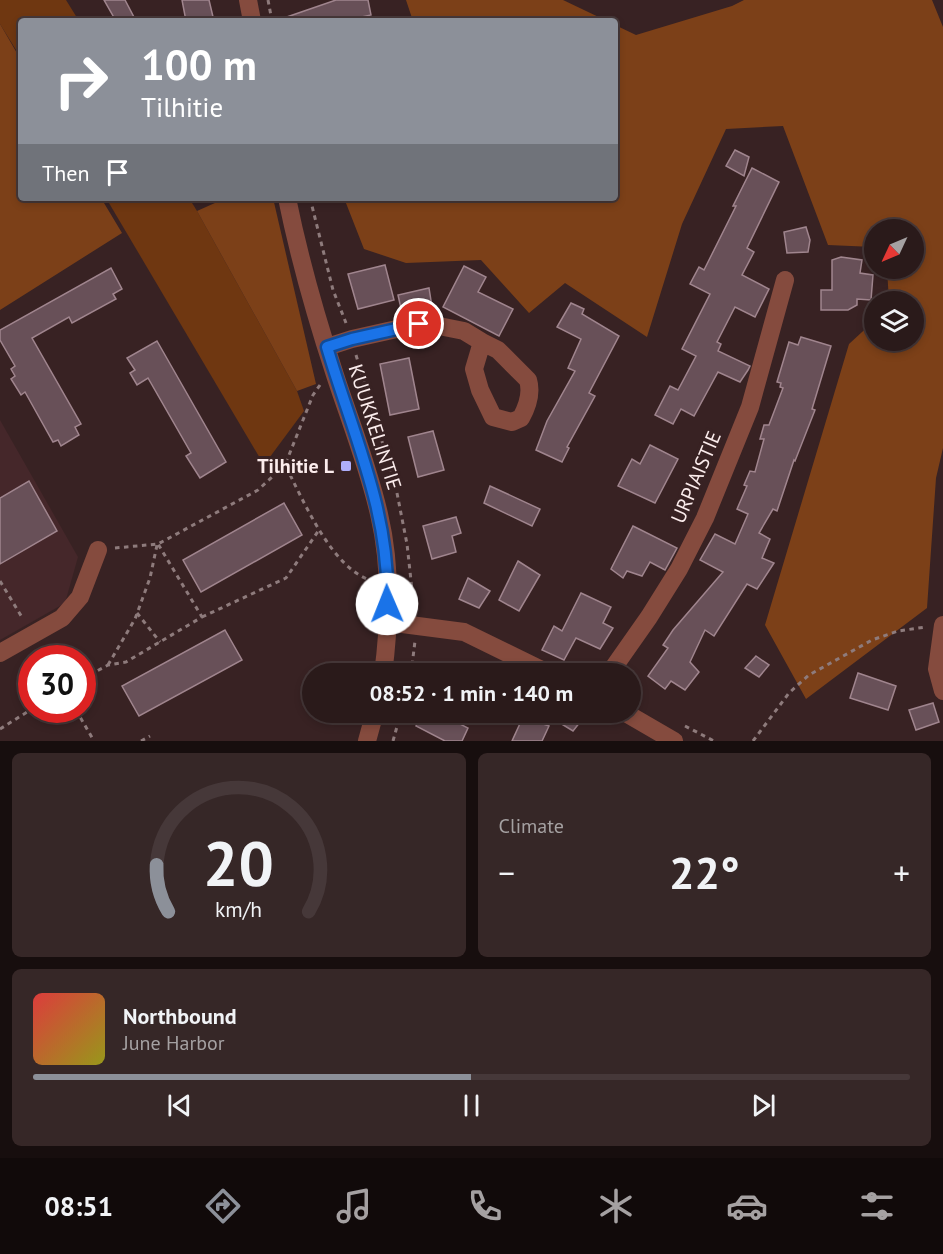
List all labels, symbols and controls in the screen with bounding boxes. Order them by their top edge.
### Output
text: 100 m [141,37,257,92]
icon: right [42,42,120,120]
text: Tilhitie [141,90,223,124]
icon: arrive [101,156,134,189]
text: Then [42,159,89,187]
north arrow [864,219,924,279]
map controls [864,219,924,351]
button: layers [864,291,924,351]
pin [393,298,444,349]
icon: arrive [402,307,435,340]
street label: KUUKKELINTIE [342,361,408,493]
street label: URPIAISTIE [665,427,727,527]
place label: Tilhitie L [257,453,335,479]
marker: Tilhitie L [339,459,353,473]
position arrow [355,572,419,636]
speed limit sign: 30 [18,645,96,723]
text: 08:52 · 1 min · 140 m [370,679,573,707]
text: Climate [499,813,564,839]
text: 20 [203,822,274,903]
text: 22° [669,843,740,901]
text: − [499,851,515,894]
text: + [893,851,910,894]
text: km/h [215,895,262,923]
text: Northbound [123,1002,237,1030]
text: June Harbor [123,1030,225,1056]
icon: previous [163,1089,196,1122]
icon: pause [455,1089,488,1122]
icon: next [747,1089,780,1122]
icon: directions [202,1185,244,1227]
icon: music [333,1185,375,1227]
icon: phone [464,1185,506,1227]
icon: climate [595,1185,637,1227]
icon: car [726,1185,768,1227]
icon: filters [856,1185,898,1227]
text: 08:51 [44,1189,113,1223]

